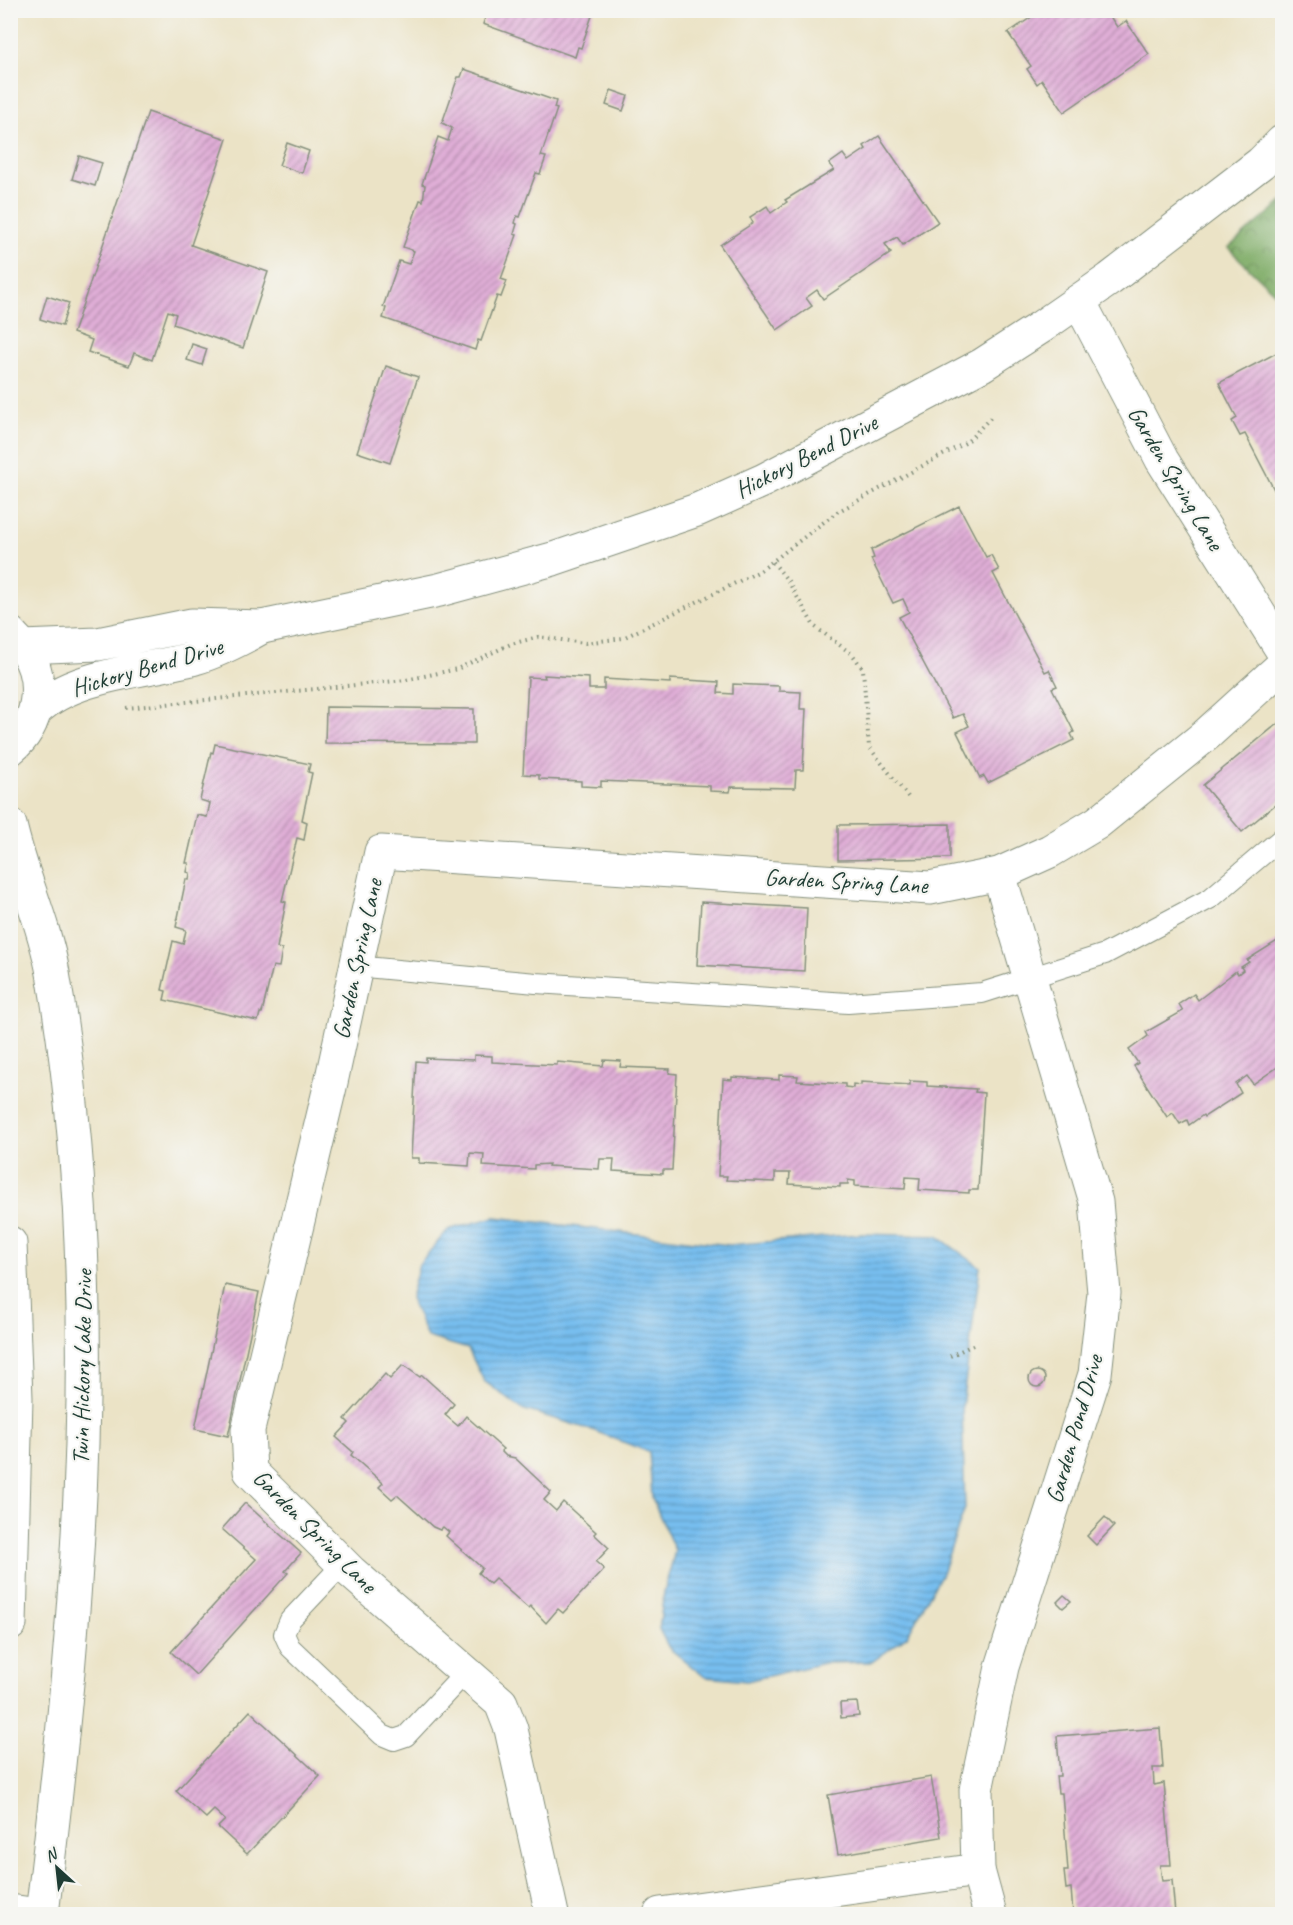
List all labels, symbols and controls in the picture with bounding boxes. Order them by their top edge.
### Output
street label: Garden Spring Lane [1121,400,1232,557]
street label: Hickory Bend Drive [730,406,884,505]
street label: Hickory Bend Drive [68,631,228,703]
street label: Garden Spring Lane [764,862,930,900]
street label: Garden Spring Lane [325,874,389,1042]
street label: Twin Hickory Lake Drive [65,1267,99,1465]
street label: Garden Pond Drive [1039,1349,1110,1506]
street label: Garden Spring Lane [247,1463,385,1601]
north arrow [27,1838,87,1898]
text: N [42,1843,62,1867]

